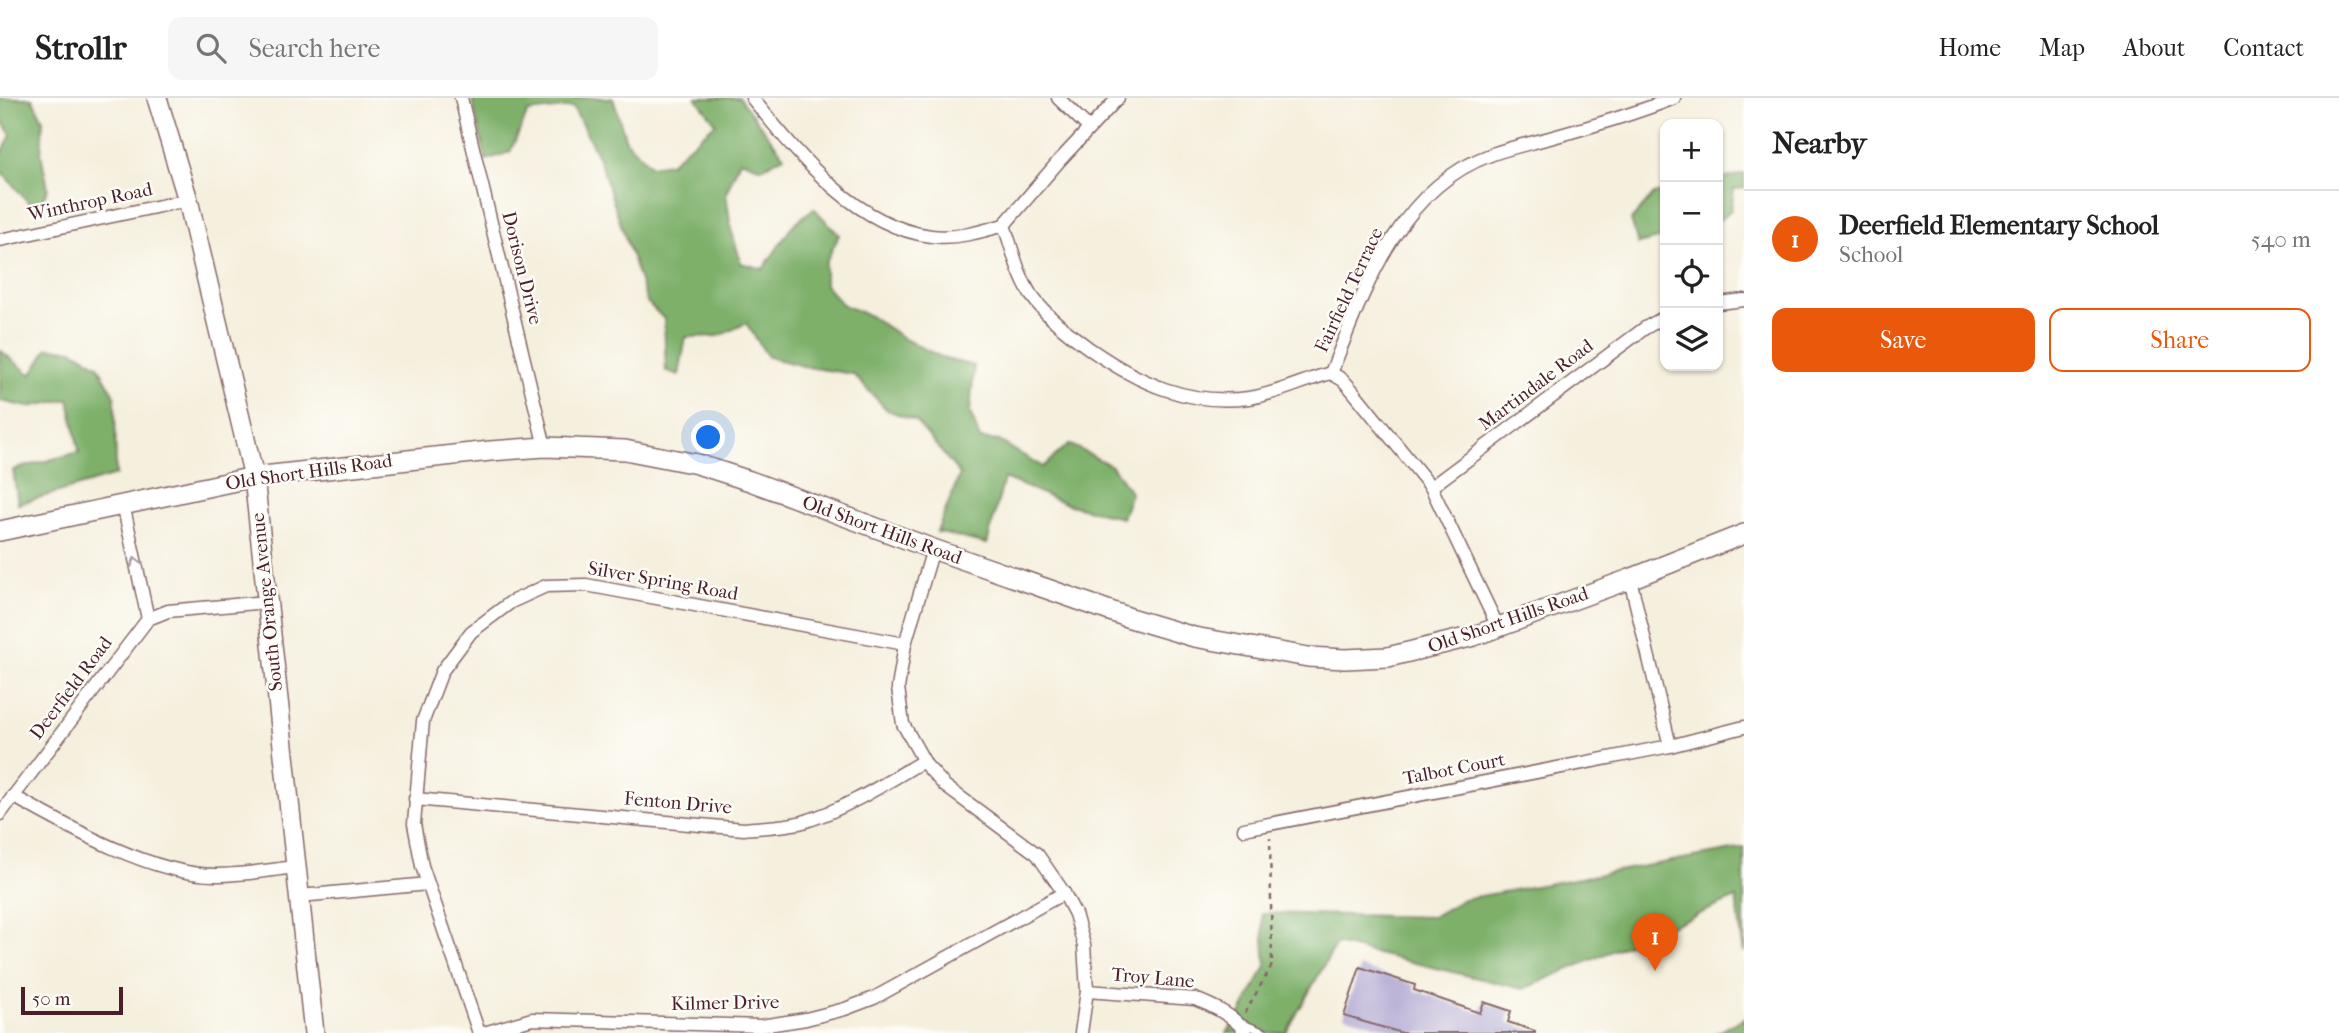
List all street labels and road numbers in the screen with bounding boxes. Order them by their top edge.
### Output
street label: Winthrop Road [25,178,155,226]
street label: Dorison Drive [497,209,547,327]
street label: Fairfield Terrace [1310,224,1388,356]
street label: Martindale Road [1474,334,1598,435]
street label: Old Short Hills Road [224,449,394,495]
street label: Old Short Hills Road [799,491,965,569]
street label: South Orange Avenue [247,512,287,692]
street label: Silver Spring Road [586,557,741,605]
street label: Old Short Hills Road [1425,582,1592,658]
street label: Deerfield Road [25,632,117,744]
street label: Talbot Court [1401,748,1507,790]
street label: Fenton Drive [623,787,733,819]
street label: Troy Lane [1111,963,1195,993]
street label: Kilmer Drive [671,991,779,1015]

